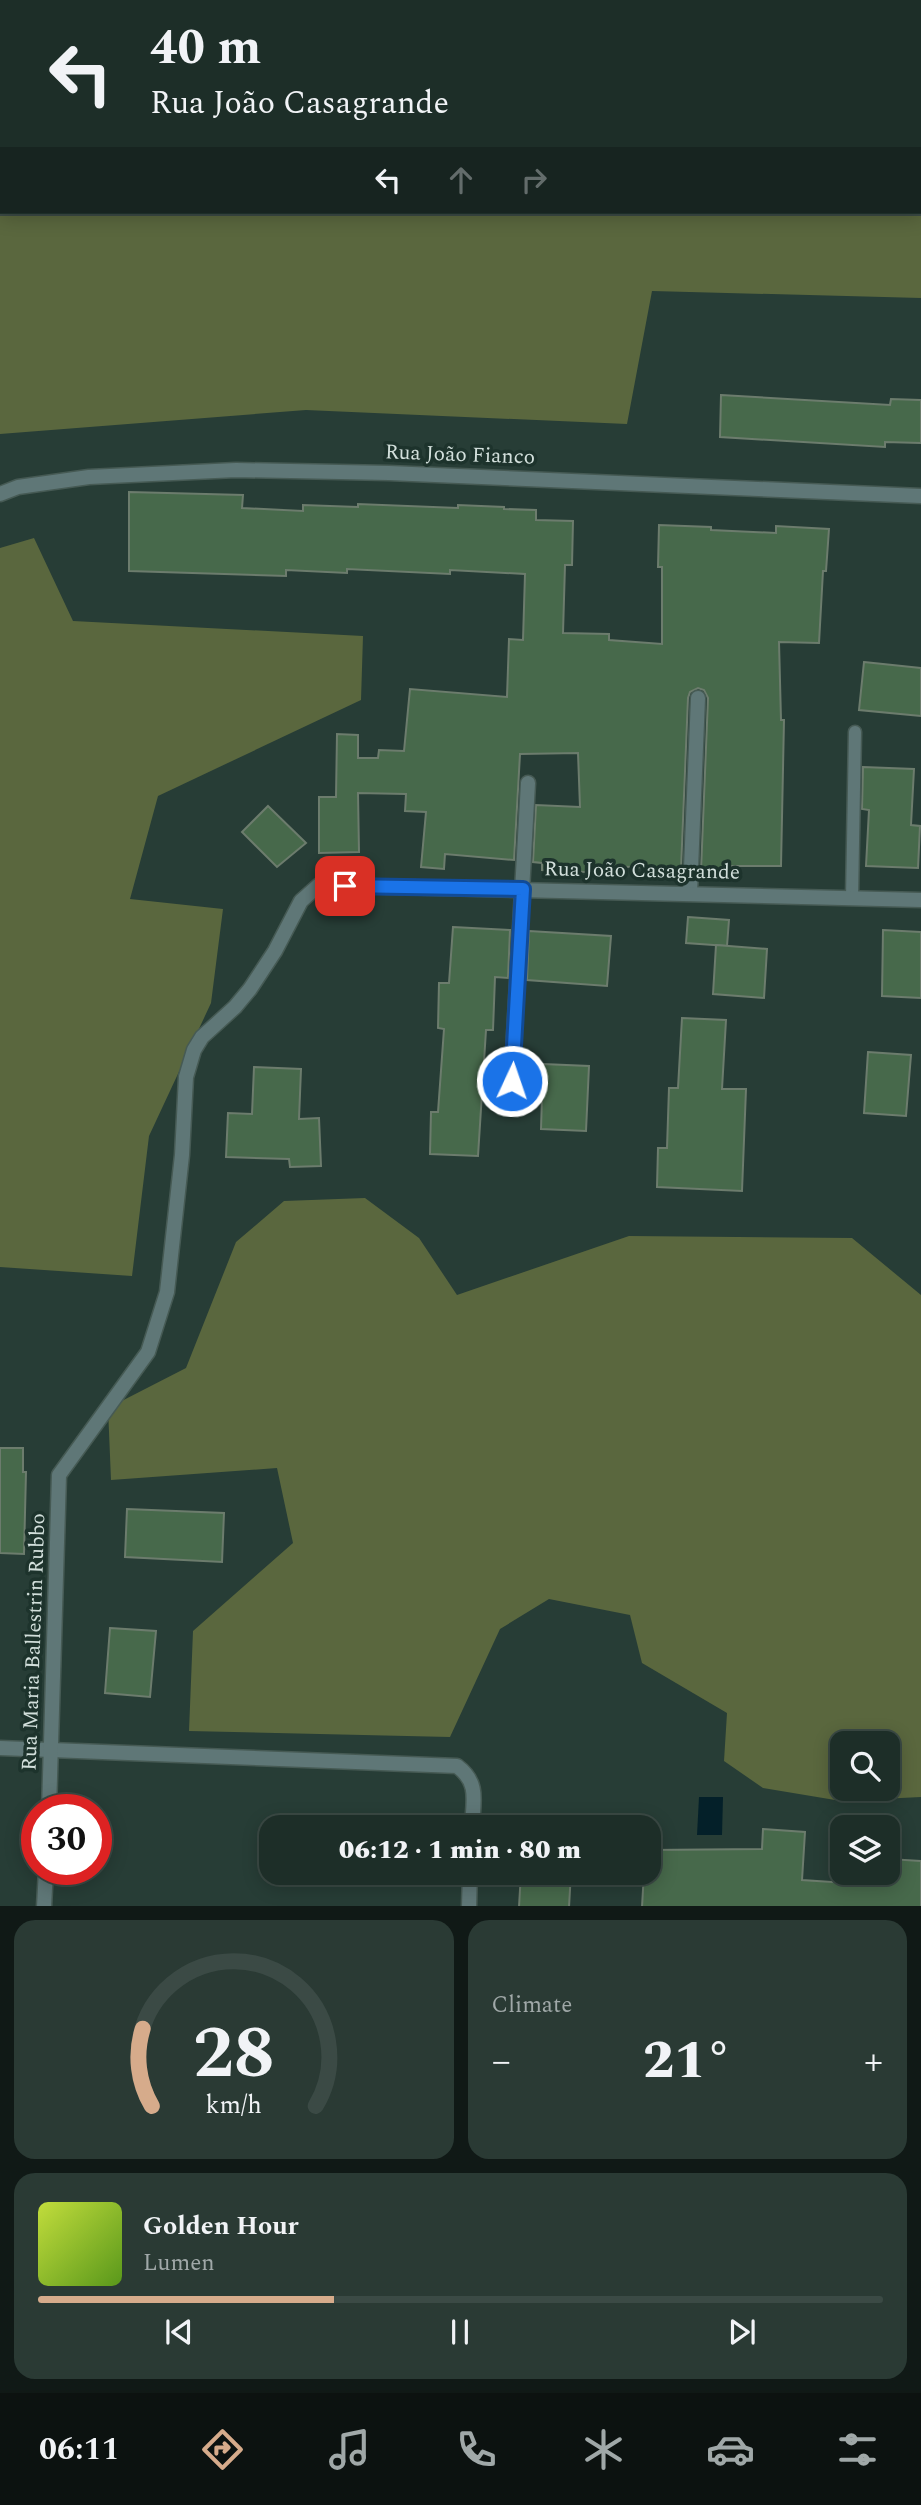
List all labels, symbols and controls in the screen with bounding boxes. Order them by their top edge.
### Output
text: 40 m [150,11,261,86]
icon: left [35,28,126,119]
text: Rua João Casagrande [150,79,449,128]
icon: left [369,161,407,199]
icon: ahead [442,161,480,199]
icon: right [515,161,553,199]
street label: Rua João Fianco [384,436,536,474]
street label: Rua João Casagrande [544,853,740,889]
pin [315,856,375,916]
icon: arrive [326,867,364,905]
position arrow [475,1044,549,1118]
street label: Rua Maria Ballestrin Rubbo [14,1513,54,1771]
map controls [830,1731,900,1885]
button: search [830,1731,900,1801]
speed limit sign: 30 [21,1794,112,1885]
button: layers [830,1815,900,1885]
text: 06:12 · 1 min · 80 m [339,1830,581,1870]
text: Climate [492,1988,572,2023]
text: 28 [193,1999,275,2110]
text: 21° [643,2022,731,2101]
text: − [492,2033,511,2091]
text: + [864,2033,883,2091]
text: km/h [206,2086,262,2124]
text: Golden Hour [143,2206,299,2246]
text: Lumen [143,2246,215,2281]
icon: previous [160,2313,198,2351]
icon: pause [441,2313,479,2351]
icon: next [723,2313,761,2351]
text: 06:11 [39,2425,119,2474]
icon: directions [198,2425,247,2474]
icon: music [325,2425,374,2474]
icon: phone [452,2425,501,2474]
icon: climate [579,2425,628,2474]
icon: car [706,2425,755,2474]
icon: filters [833,2425,882,2474]

